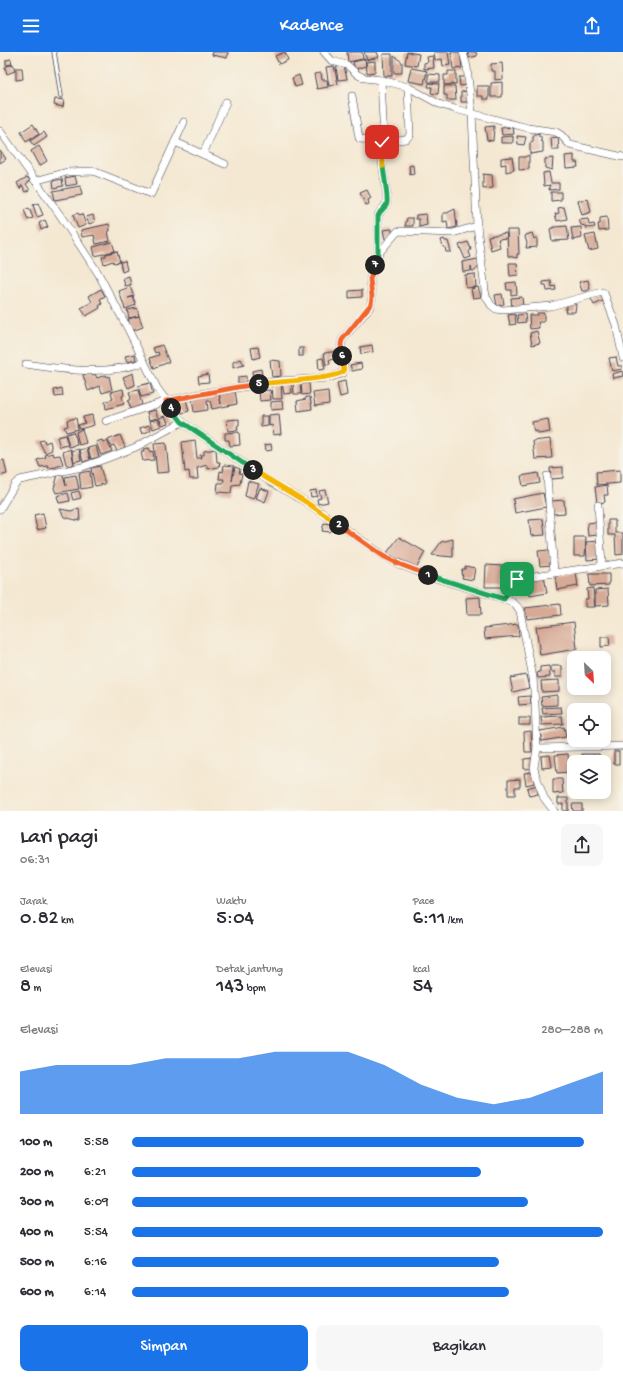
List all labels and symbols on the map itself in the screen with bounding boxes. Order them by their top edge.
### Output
pin [365,125,399,159]
pin: 7 [365,255,385,275]
pin: 6 [332,346,352,366]
pin: 5 [249,374,269,394]
pin: 4 [161,398,181,418]
pin: 3 [243,460,263,480]
pin: 2 [329,515,349,535]
pin [500,562,534,596]
pin: 1 [418,565,438,585]
north arrow [567,651,611,695]

